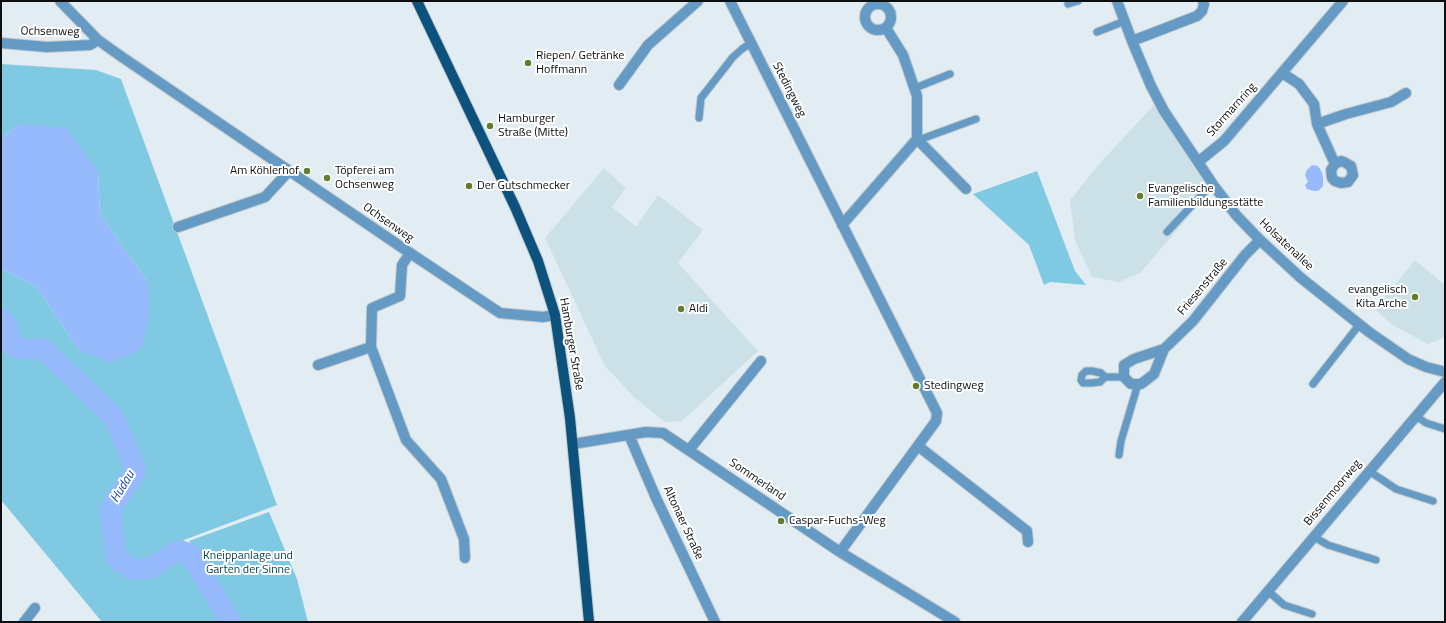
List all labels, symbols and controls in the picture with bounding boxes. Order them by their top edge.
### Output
street label: Ochsenweg [20,24,80,40]
place label: Riepen/ Getränke Hoffmann [536,49,624,77]
marker: Riepen/ Getränke Hoffmann [523,58,533,68]
street label: Stedingweg [769,60,809,120]
street label: Stormarnring [1204,80,1260,140]
place label: Hamburger Straße (Mitte) [498,112,568,140]
marker: Hamburger Straße (Mitte) [485,121,495,131]
place label: Am Köhlerhof [230,164,299,178]
place label: Töpferei am Ochsenweg [335,164,394,192]
marker: Am Köhlerhof [302,166,312,176]
marker: Töpferei am Ochsenweg [322,173,332,183]
place label: Der Gutschmecker [477,179,570,193]
marker: Der Gutschmecker [464,181,474,191]
place label: Evangelische Familienbildungsstätte [1148,182,1263,210]
marker: Evangelische Familienbildungsstätte [1135,191,1145,201]
street label: Ochsenweg [360,200,416,246]
street label: Holsatenallee [1256,216,1316,274]
street label: Friesenstraße [1175,256,1231,318]
place label: evangelisch Kita Arche [1348,283,1407,311]
marker: evangelisch Kita Arche [1410,292,1420,302]
street label: Hamburger Straße [556,297,586,391]
place label: Aldi [689,302,708,316]
marker: Aldi [676,304,686,314]
place label: Stedingweg [924,379,984,393]
marker: Stedingweg [911,381,921,391]
street label: Sommerland [726,456,788,504]
street label: Bissenmoorweg [1301,457,1365,529]
water label: Hudau [108,468,138,506]
street label: Altonaer Straße [660,484,706,562]
place label: Caspar-Fuchs-Weg [789,514,886,528]
marker: Caspar-Fuchs-Weg [776,516,786,526]
park label: Kneippanlage und Garten der Sinne [203,549,293,577]

